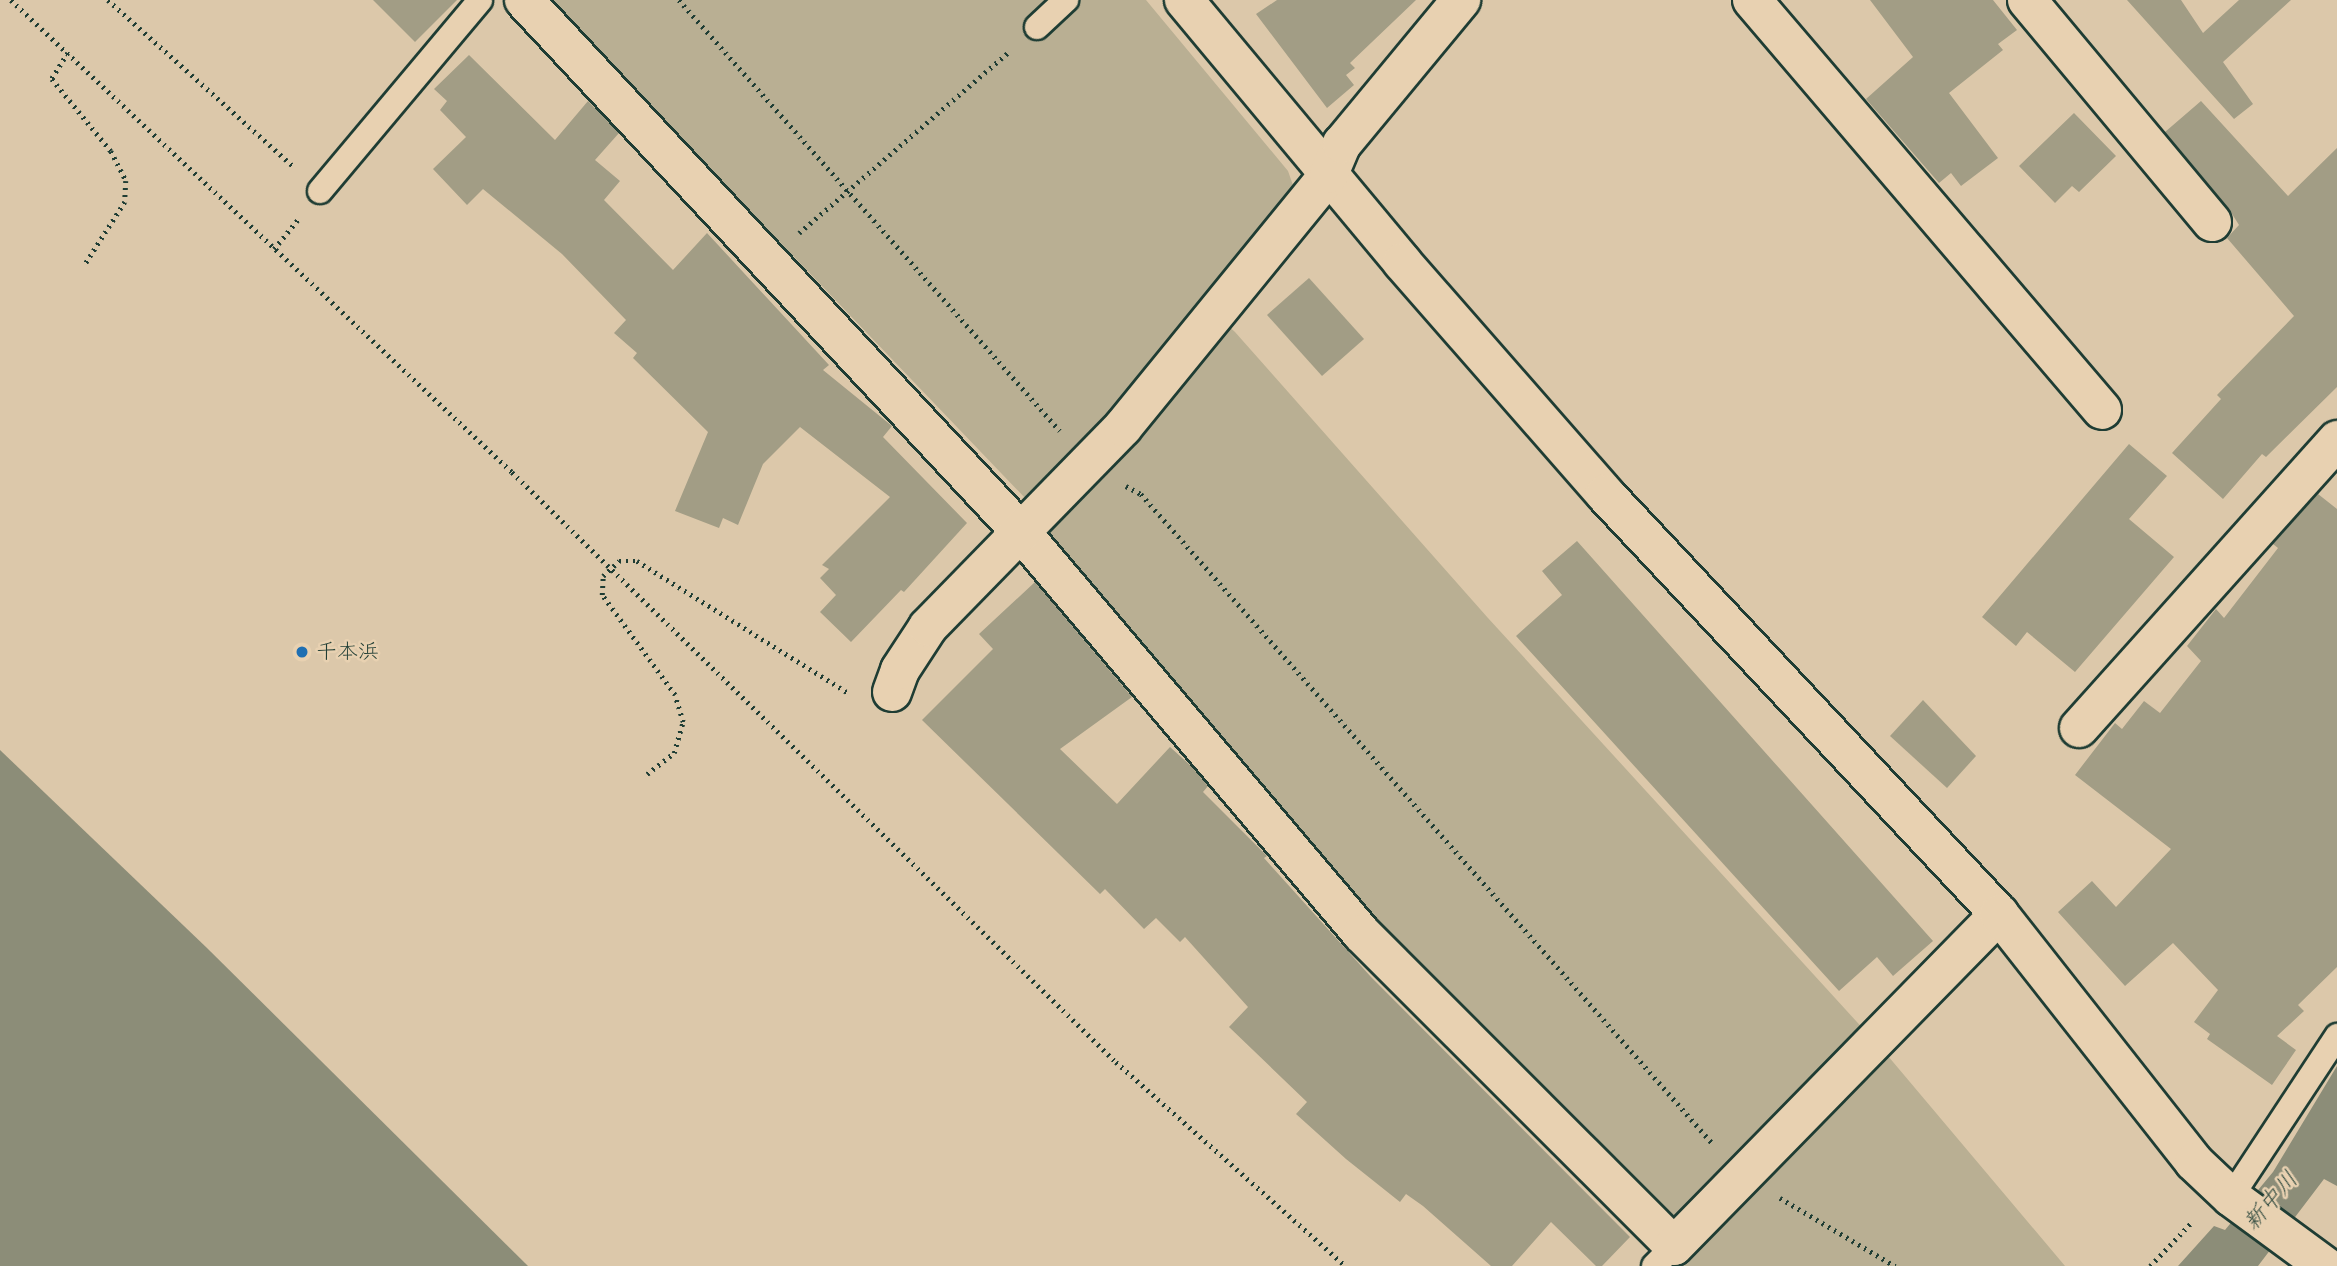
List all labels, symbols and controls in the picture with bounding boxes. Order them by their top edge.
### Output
place label: 千本浜 [316,639,379,665]
marker: 千本浜 [294,644,310,660]
water label: 新中川 [2238,1166,2304,1236]

